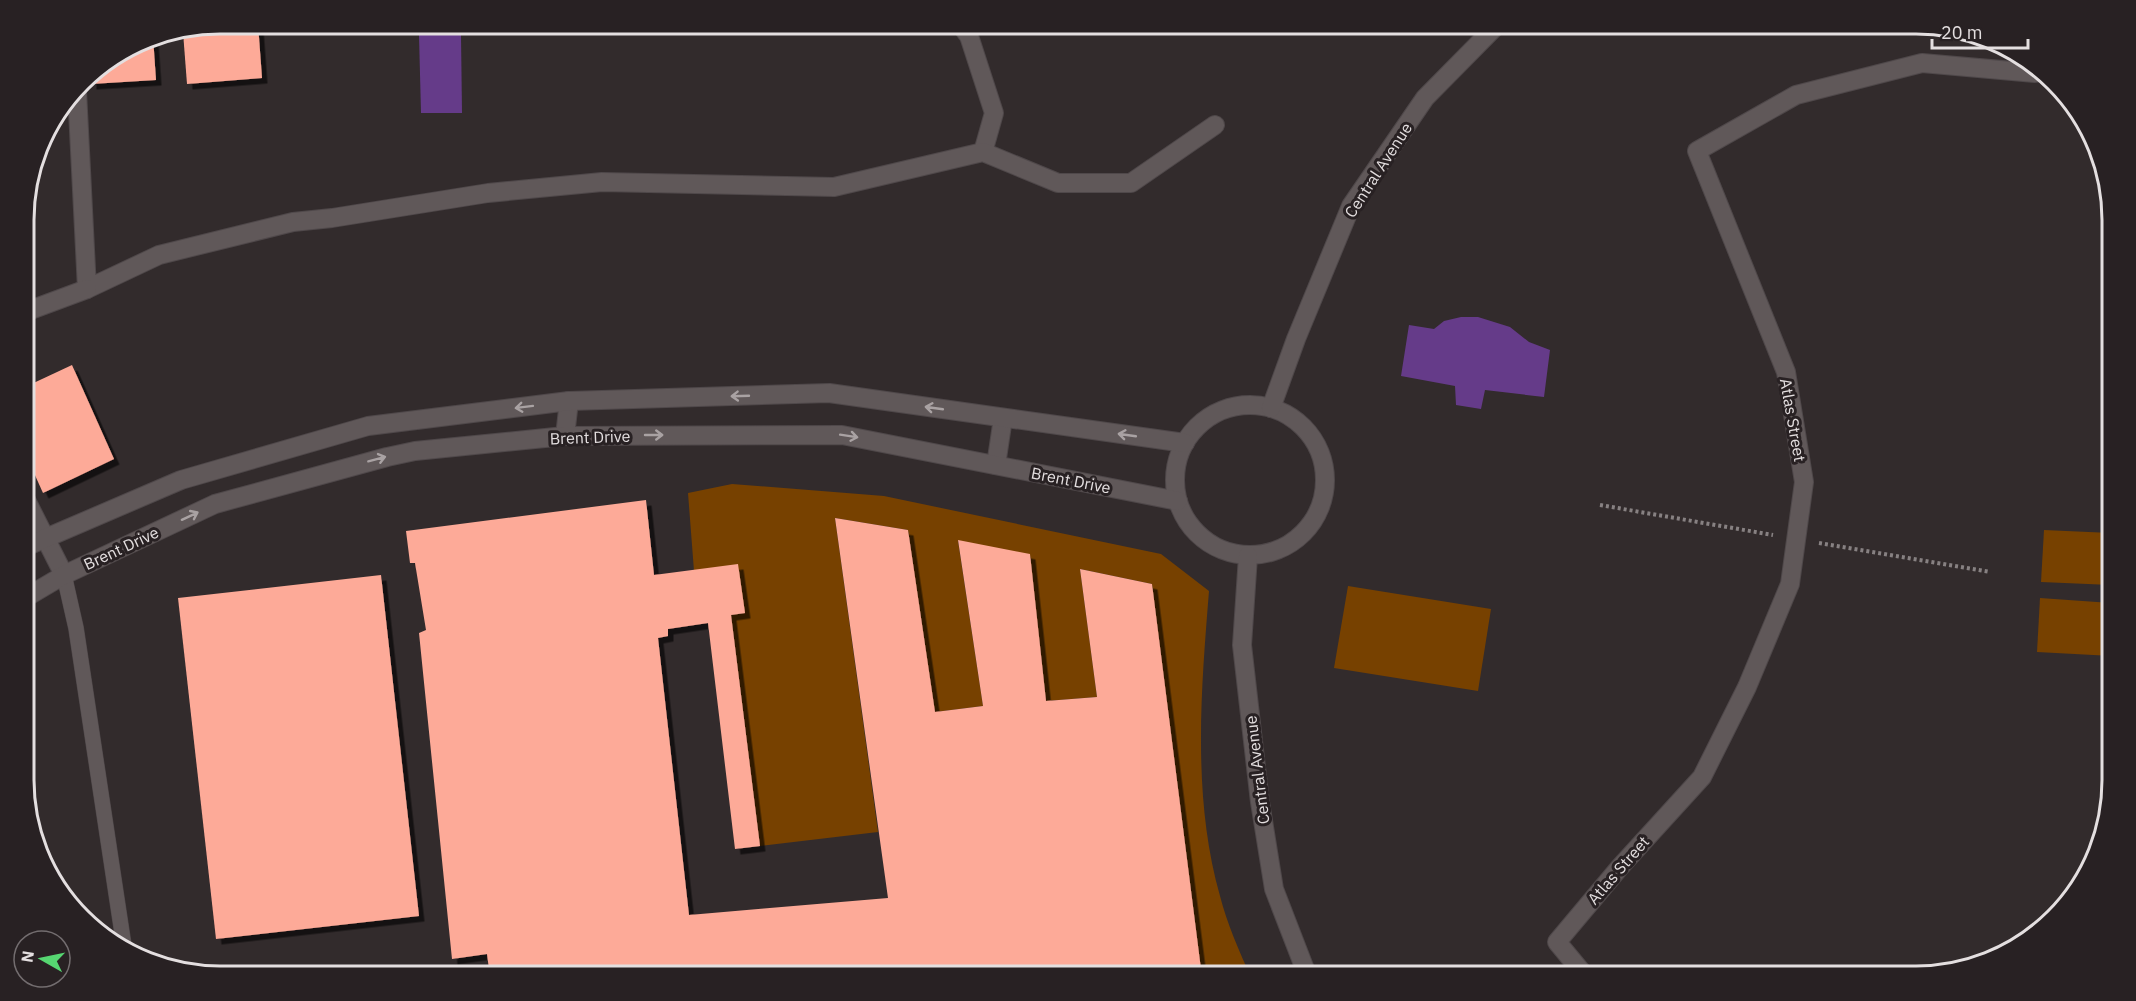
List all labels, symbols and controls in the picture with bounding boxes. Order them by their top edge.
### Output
scale bar [1932,12,2028,50]
text: 20 m [1941,21,1983,44]
street label: Central Avenue [1340,119,1416,221]
street label: Atlas Street [1776,377,1810,463]
one-way arrow [730,390,750,402]
one-way arrow [515,402,535,413]
one-way arrow [924,402,944,413]
street label: Brent Drive [549,426,631,448]
one-way arrow [643,429,663,441]
one-way arrow [1117,430,1137,441]
one-way arrow [838,431,858,442]
one-way arrow [367,453,386,465]
street label: Brent Drive [1030,462,1113,498]
one-way arrow [181,509,199,521]
street label: Brent Drive [80,522,162,574]
street label: Central Avenue [1240,714,1274,825]
street label: Atlas Street [1583,832,1653,908]
north arrow [12,929,72,989]
text: N [16,949,38,964]

